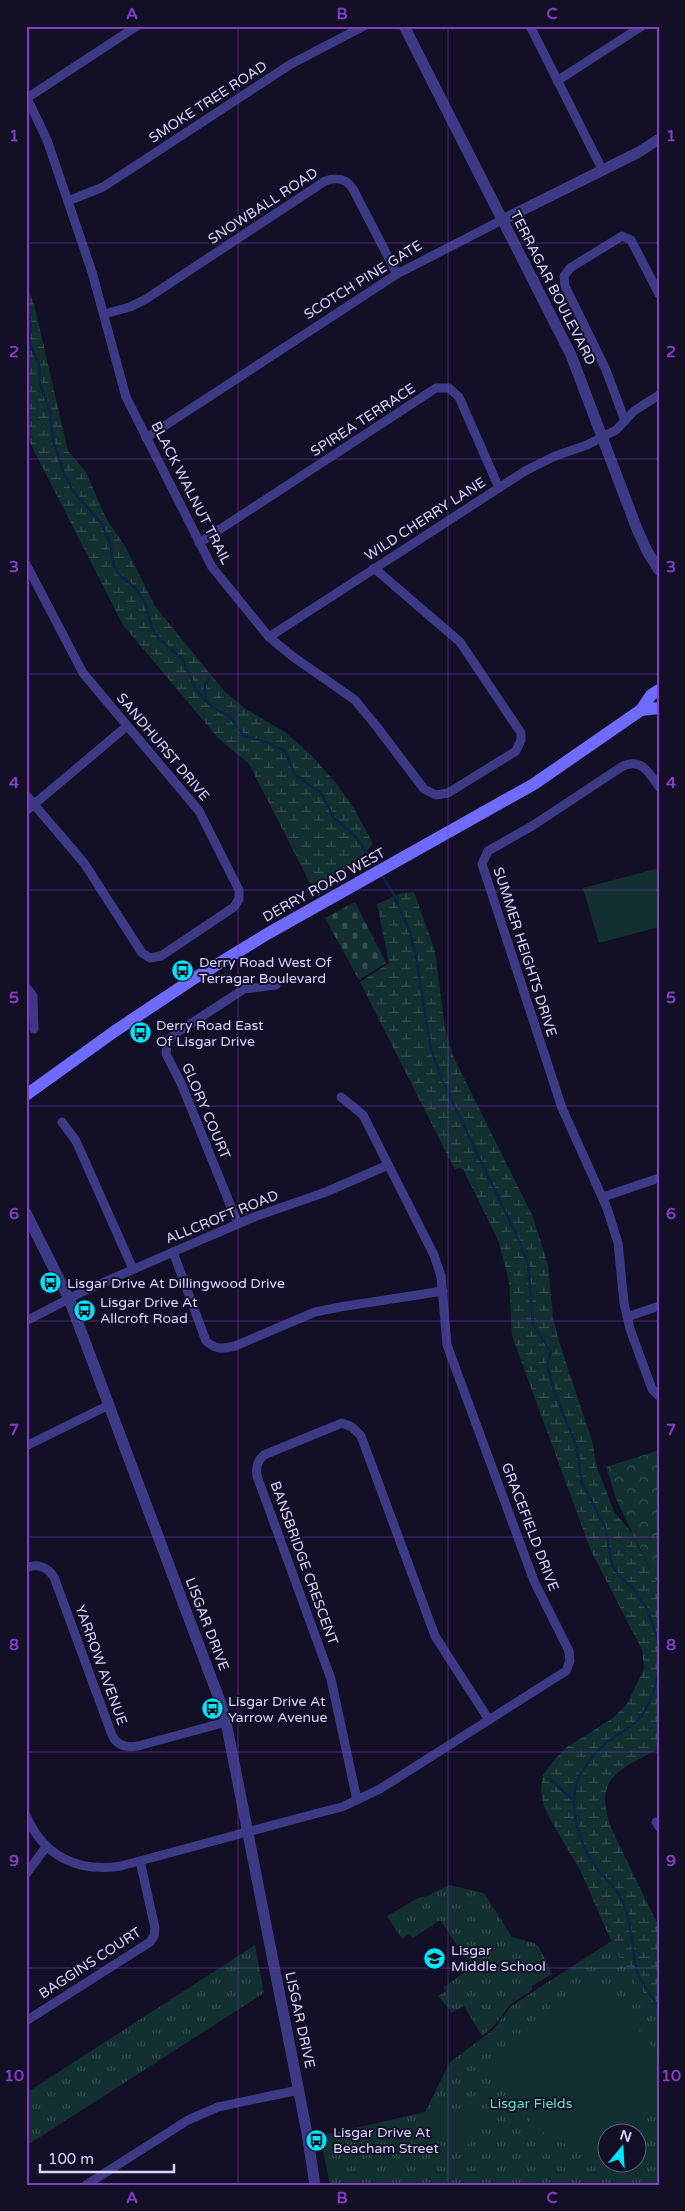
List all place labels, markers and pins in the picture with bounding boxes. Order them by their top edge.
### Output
place label: Derry Road West Of Terragar Boulevard [199,954,332,987]
bus stop icon: Derry Road West Of Terragar Boulevard [171,958,195,982]
place label: Derry Road East Of Lisgar Drive [156,1017,264,1050]
bus stop icon: Derry Road East Of Lisgar Drive [128,1021,152,1045]
bus stop icon: Lisgar Drive At Dillingwood Drive [39,1271,63,1295]
place label: Lisgar Drive At Dillingwood Drive [67,1275,285,1292]
place label: Lisgar Drive At Allcroft Road [100,1294,198,1327]
bus stop icon: Lisgar Drive At Allcroft Road [72,1298,96,1322]
place label: Lisgar Drive At Yarrow Avenue [228,1693,328,1726]
bus stop icon: Lisgar Drive At Yarrow Avenue [200,1697,224,1721]
place label: Lisgar Middle School [451,1942,546,1975]
school or university icon: Lisgar Middle School [423,1946,447,1970]
place label: Lisgar Drive At Beacham Street [333,2124,439,2157]
bus stop icon: Lisgar Drive At Beacham Street [305,2128,329,2152]

